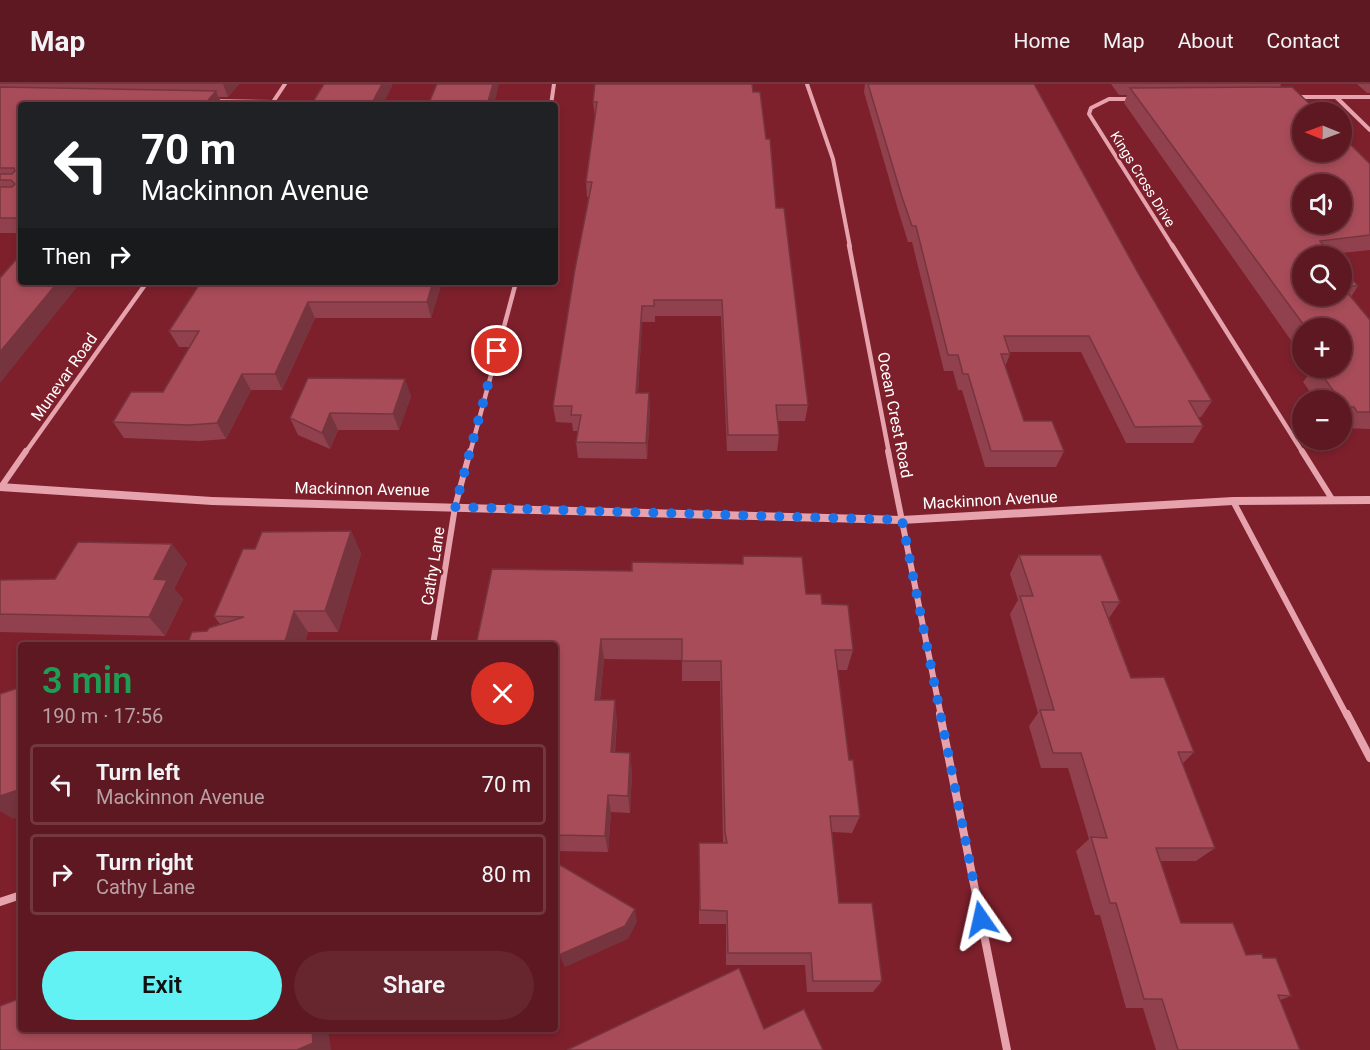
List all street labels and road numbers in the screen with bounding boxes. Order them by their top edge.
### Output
street label: Kings Cross Drive [1107,128,1179,230]
street label: Munevar Road [27,330,101,424]
street label: Ocean Crest Road [873,351,917,479]
street label: Mackinnon Avenue [294,478,430,500]
street label: Mackinnon Avenue [922,487,1058,513]
street label: Cathy Lane [417,525,449,607]

